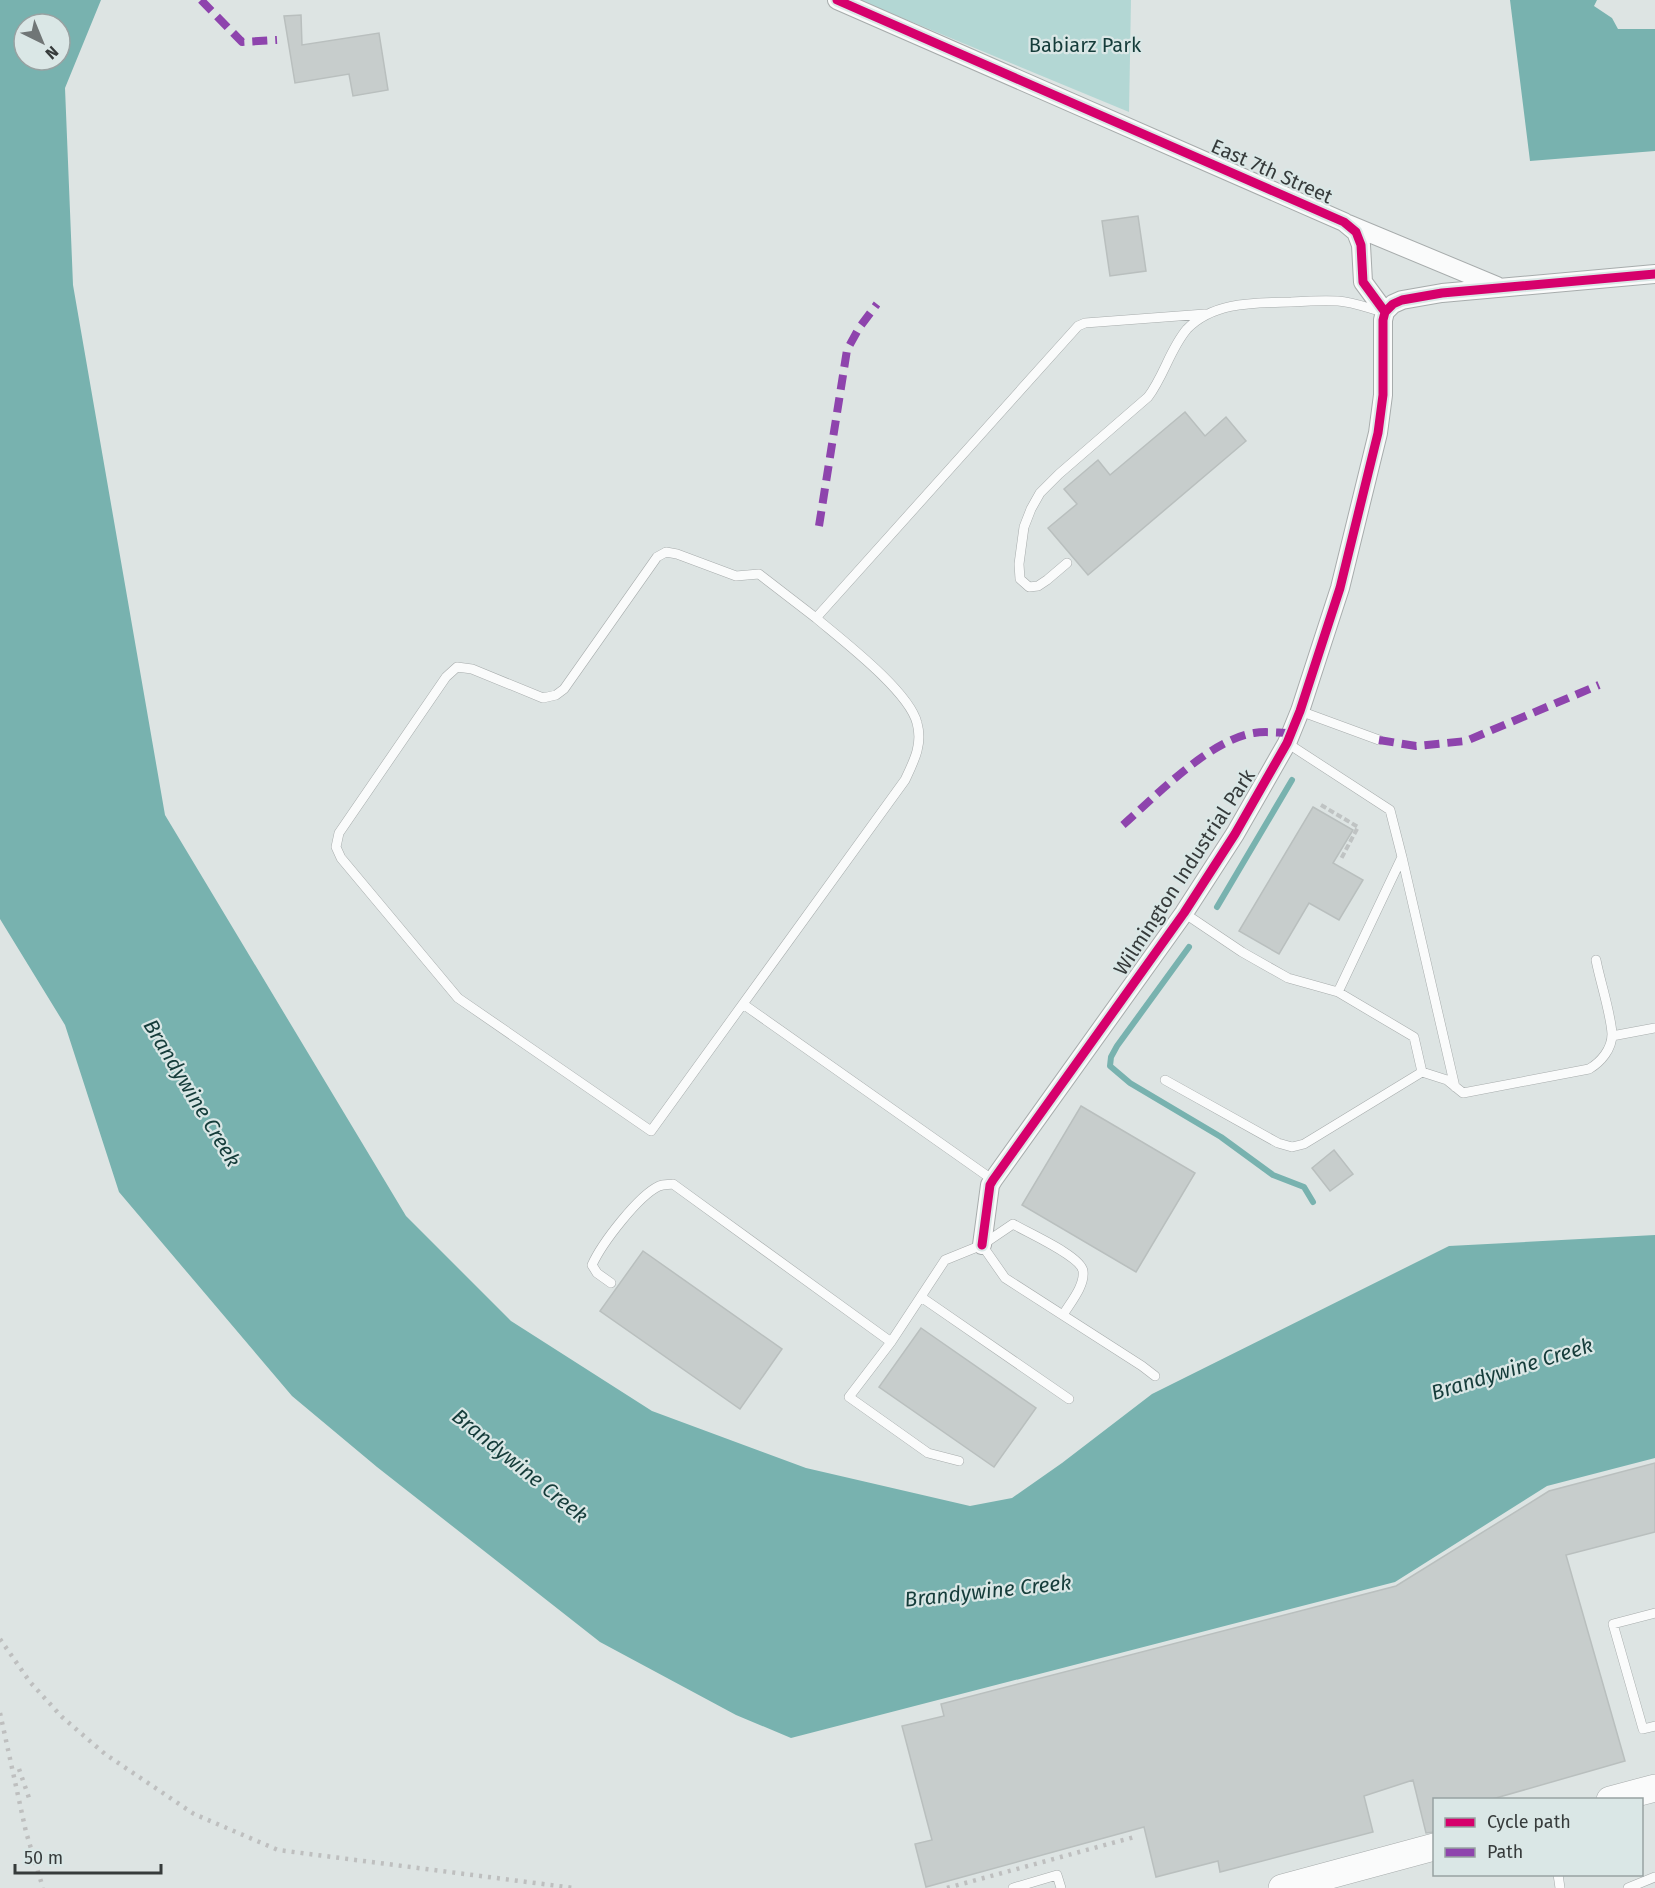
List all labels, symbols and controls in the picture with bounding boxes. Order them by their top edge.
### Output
north arrow [12,12,72,72]
park label: Babiarz Park [1029,33,1142,57]
text: N [42,42,62,63]
street label: East 7th Street [1208,134,1337,209]
street label: Wilmington Industrial Park [1108,764,1260,980]
water label: Brandywine Creek [138,1014,246,1172]
water label: Brandywine Creek [1428,1332,1596,1406]
water label: Brandywine Creek [447,1403,593,1529]
water label: Brandywine Creek [903,1569,1073,1613]
legend [1433,1798,1643,1876]
text: Cycle path [1487,1811,1571,1833]
scale bar [15,1837,160,1875]
text: Path [1487,1841,1523,1863]
text: 50 m [24,1847,63,1869]

